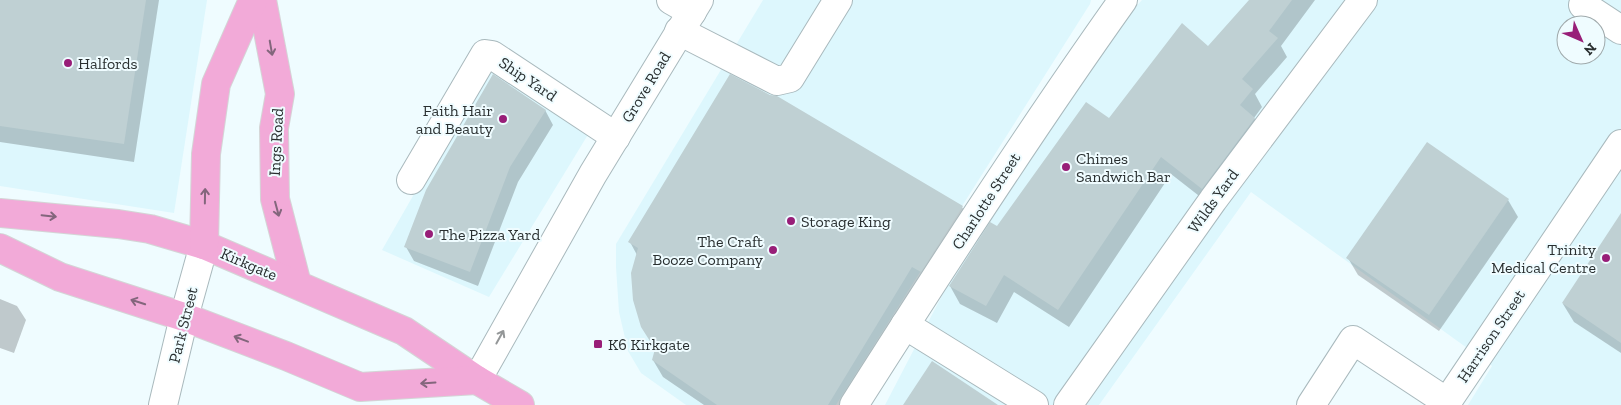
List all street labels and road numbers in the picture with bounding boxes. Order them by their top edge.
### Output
street label: Grove Road [617,48,675,126]
street label: Ship Yard [495,53,561,105]
street label: Ings Road [265,107,287,177]
street label: Charlotte Street [948,149,1024,253]
street label: Wilds Yard [1184,165,1243,237]
street label: Kirkgate [218,244,280,284]
street label: Park Street [164,285,202,365]
street label: Harrison Street [1453,286,1529,386]

